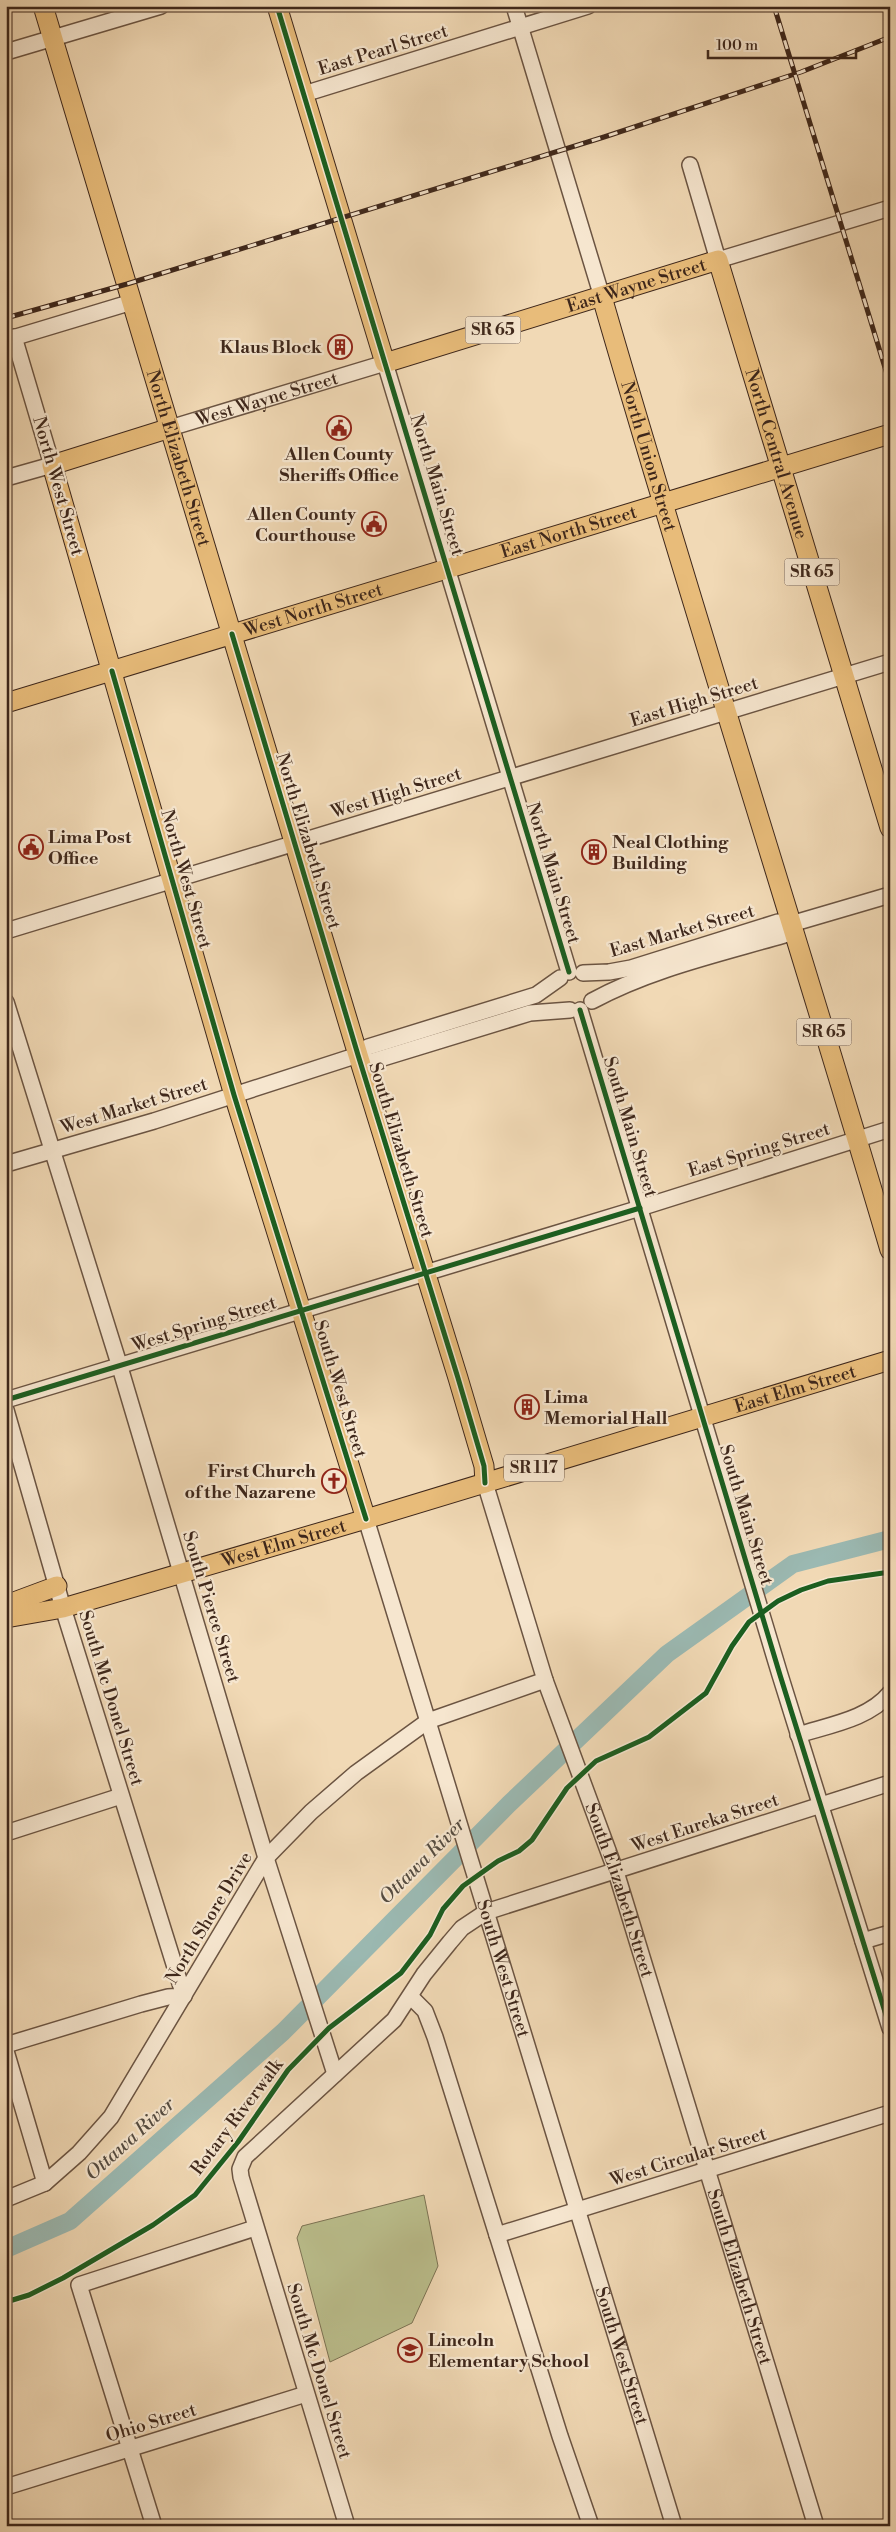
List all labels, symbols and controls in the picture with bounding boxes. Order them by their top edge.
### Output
street label: East Pearl Street [315,19,451,81]
scale bar [708,28,856,60]
text: 100 m [716,36,758,55]
street label: East Wayne Street [564,253,710,318]
road number: SR 65 [466,316,520,344]
building icon: Klaus Block [327,334,353,360]
place label: Klaus Block [220,336,323,359]
street label: West Wayne Street [192,366,341,431]
street label: North Central Avenue [740,366,813,542]
street label: North Elizabeth Street [141,367,216,550]
street label: North Union Street [616,378,682,535]
street label: North Main Street [405,411,470,559]
street label: North West Street [27,414,89,559]
public building icon: Allen County Sheriffs Office [326,415,352,441]
place label: Allen County Sheriffs Office [279,443,399,487]
street label: East North Street [498,500,640,563]
place label: Allen County Courthouse [246,503,357,547]
public building icon: Allen County Courthouse [361,511,387,537]
road number: SR 65 [784,558,840,586]
street label: West North Street [240,577,386,642]
street label: East High Street [627,671,761,732]
street label: North Elizabeth Street [270,750,346,933]
street label: West High Street [327,762,465,824]
street label: North Main Street [521,799,586,947]
street label: North West Street [155,807,217,952]
place label: Lima Post Office [48,826,132,870]
place label: Neal Clothing Building [612,831,729,875]
public building icon: Lima Post Office [18,834,44,860]
building icon: Neal Clothing Building [581,839,607,865]
street label: East Market Street [607,899,758,963]
road number: SR 65 [796,1019,852,1046]
street label: South Main Street [598,1054,663,1201]
street label: South Elizabeth Street [363,1059,439,1241]
street label: West Market Street [57,1073,211,1140]
street label: East Spring Street [685,1117,833,1183]
street label: West Spring Street [128,1291,280,1357]
street label: South West Street [308,1317,372,1461]
street label: East Elm Street [731,1359,859,1418]
place label: Lima Memorial Hall [544,1386,668,1430]
building icon: Lima Memorial Hall [514,1394,540,1420]
street label: South Main Street [714,1442,779,1589]
road number: SR 117 [504,1455,564,1482]
place label: First Church of the Nazarene [185,1460,316,1504]
church icon: First Church of the Nazarene [321,1468,347,1494]
street label: West Elm Street [218,1514,349,1573]
street label: South Pierce Street [177,1528,245,1686]
street label: South Mc Donel Street [73,1607,149,1789]
street label: West Eureka Street [628,1788,782,1858]
street label: South Elizabeth Street [580,1800,659,1981]
water label: Ottawa River [374,1812,471,1909]
street label: North Shore Drive [161,1848,257,1988]
street label: South West Street [472,1897,536,2041]
street label: Rotary Riverwalk [186,2053,289,2180]
water label: Ottawa River [80,2092,180,2185]
street label: West Circular Street [606,2122,770,2192]
street label: South Elizabeth Street [702,2186,778,2368]
street label: South Mc Donel Street [281,2280,357,2462]
street label: South West Street [590,2284,654,2428]
place label: Lincoln Elementary School [428,2329,589,2373]
school or university icon: Lincoln Elementary School [397,2337,423,2363]
street label: Ohio Street [103,2398,200,2448]

